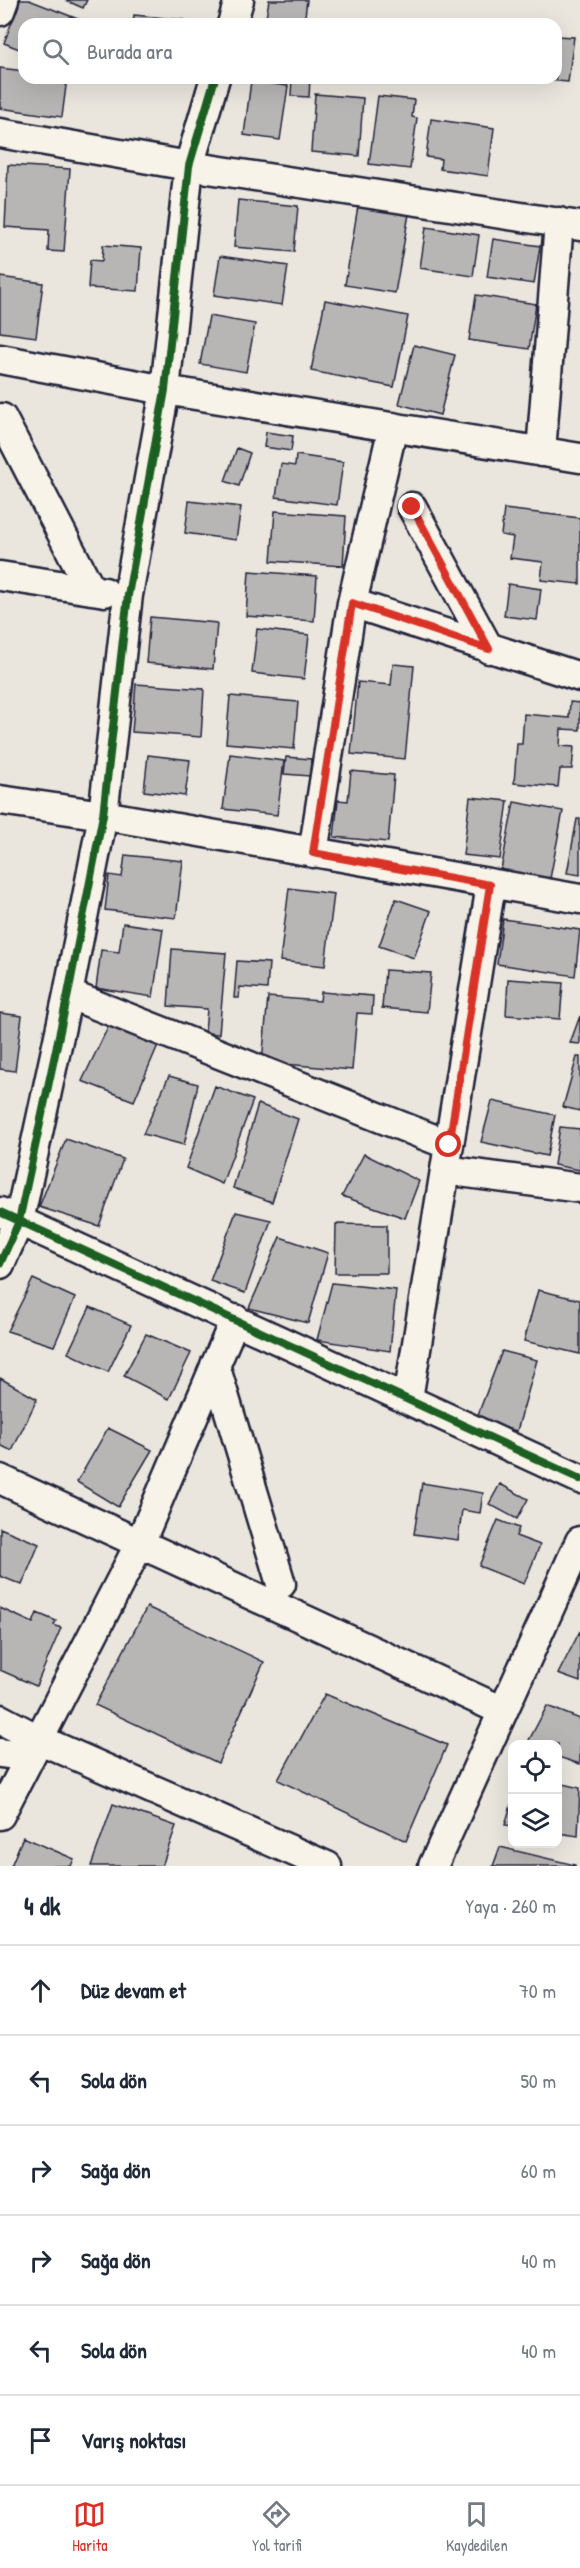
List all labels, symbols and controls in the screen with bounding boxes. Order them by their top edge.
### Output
search box [18,18,562,84]
icon: search [39,35,72,68]
text: Burada ara [87,36,172,66]
route end [398,493,424,519]
route start [435,1131,461,1157]
map controls [508,1740,562,1848]
button: locate [508,1740,562,1794]
button: layers [508,1794,562,1848]
text: 4 dk [24,1888,61,1923]
text: Yaya · 260 m [465,1892,556,1919]
icon: ahead [24,1974,57,2007]
text: Düz devam et [81,1975,186,2005]
text: 70 m [519,1977,556,2004]
icon: left [24,2064,57,2097]
text: Sola dön [81,2065,147,2095]
text: 50 m [520,2067,556,2094]
icon: right [24,2154,57,2187]
text: Sağa dön [81,2155,151,2185]
text: 60 m [521,2157,556,2184]
icon: right [24,2244,57,2277]
text: Sağa dön [81,2245,151,2275]
text: 40 m [521,2247,556,2274]
icon: left [24,2334,57,2367]
text: Sola dön [81,2335,147,2365]
text: 40 m [521,2337,556,2364]
icon: arrive [24,2424,57,2457]
text: Varış noktası [81,2425,186,2455]
tab: Harita [72,2498,108,2556]
tab: Yol tarifi [252,2498,301,2556]
tab: Kaydedilen [446,2498,508,2556]

